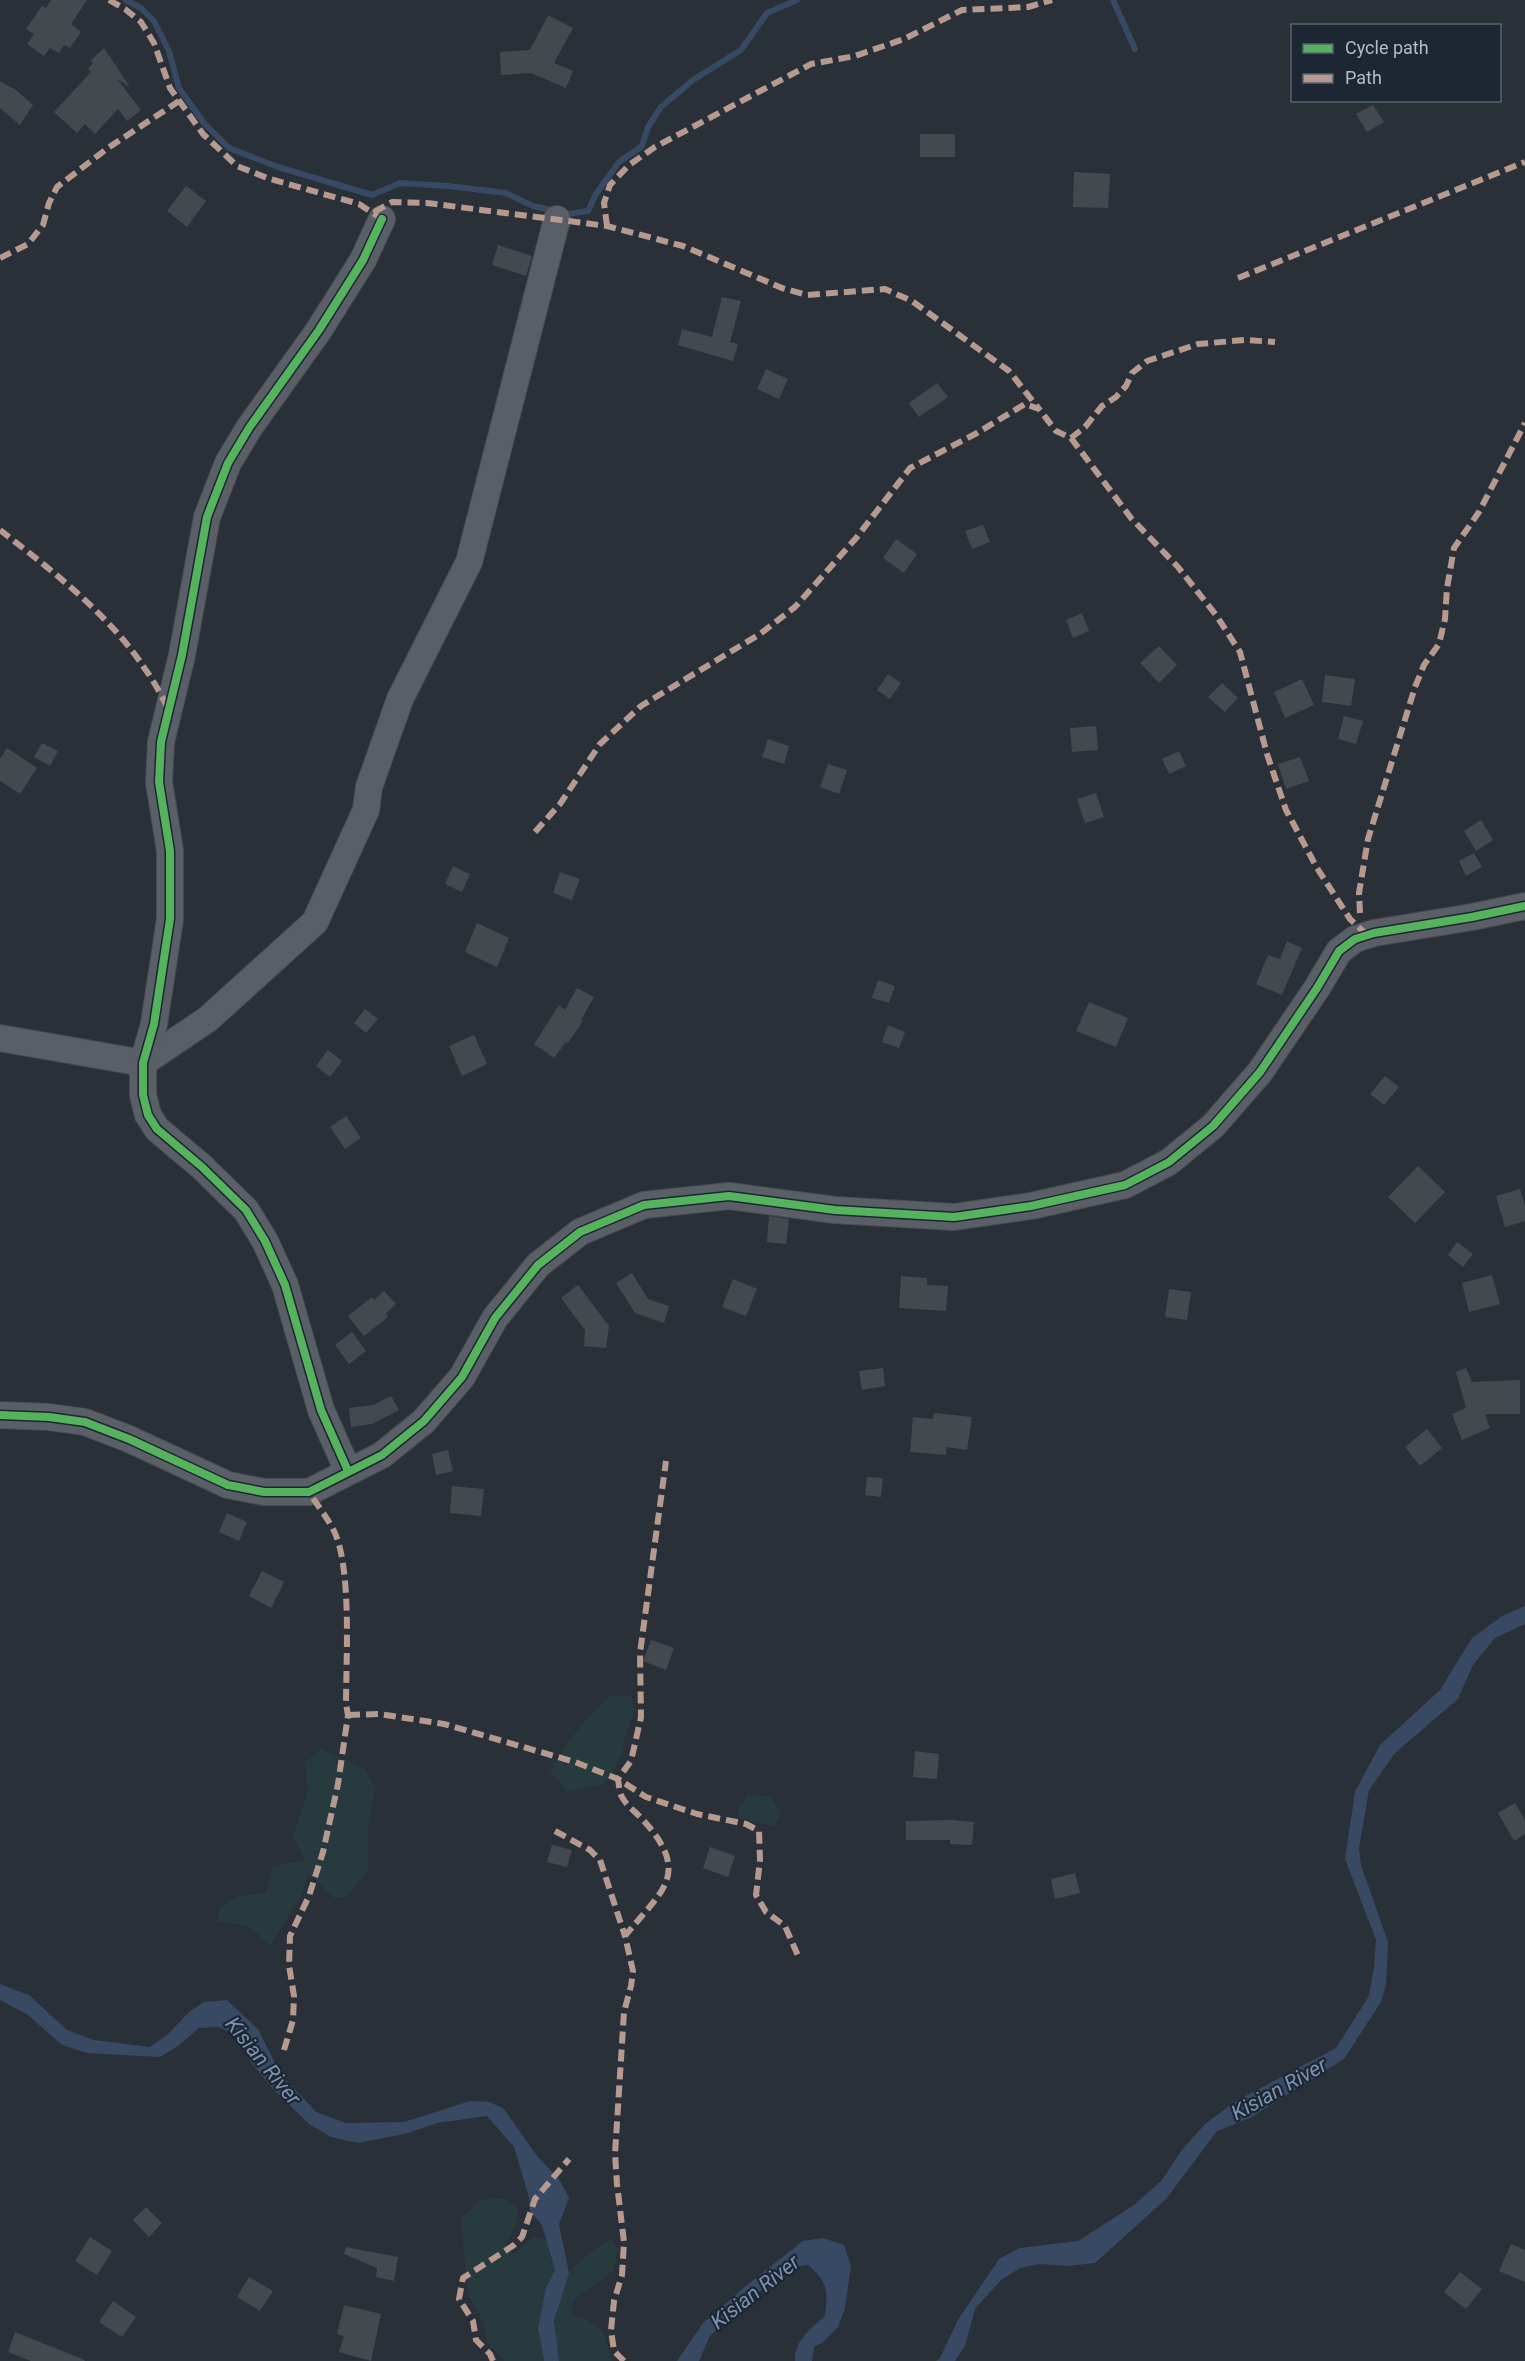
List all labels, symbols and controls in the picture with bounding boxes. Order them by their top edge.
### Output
legend [1291,24,1501,102]
text: Cycle path [1345,37,1429,58]
text: Path [1345,67,1382,88]
water label: Kisian River [220,2012,306,2110]
water label: Kisian River [1227,2052,1332,2125]
water label: Kisian River [706,2249,805,2334]

